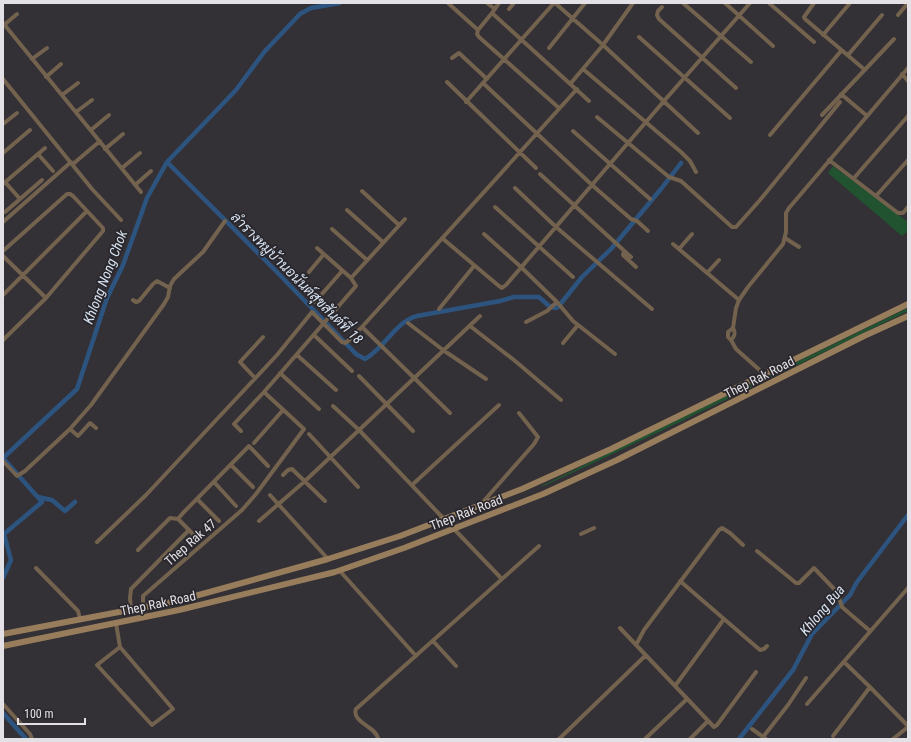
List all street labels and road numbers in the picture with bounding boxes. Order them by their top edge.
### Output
street label: Thep Rak Road [722,353,797,402]
street label: Thep Rak Road [428,492,505,533]
street label: Thep Rak 47 [162,516,219,569]
street label: Thep Rak Road [119,588,197,619]

